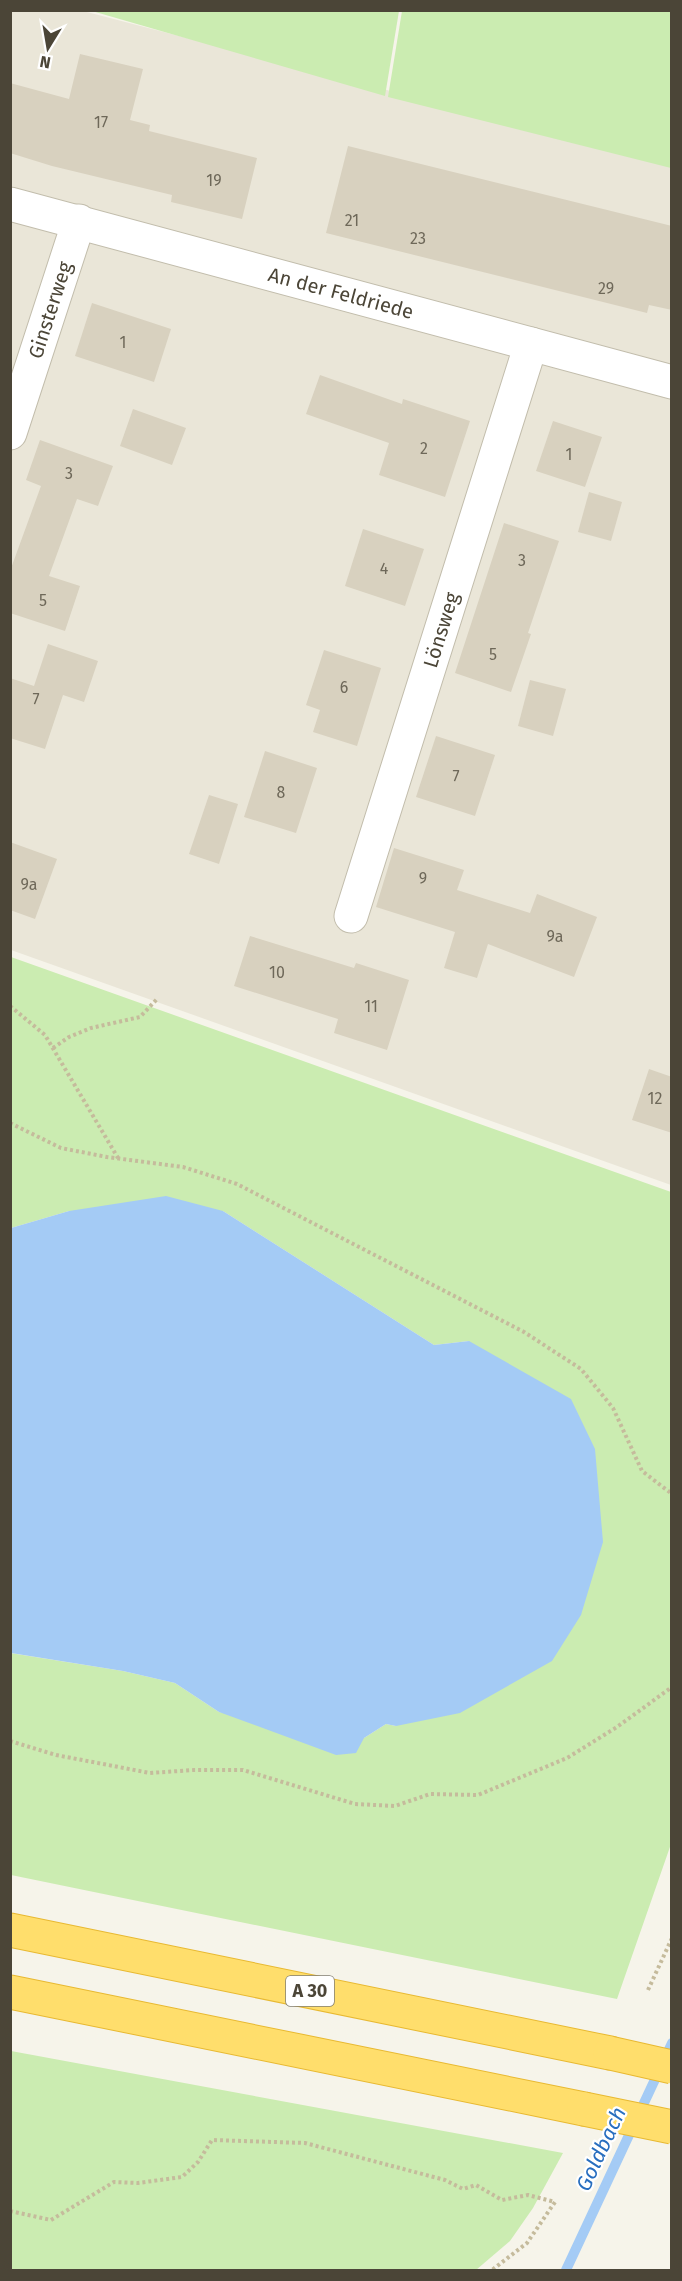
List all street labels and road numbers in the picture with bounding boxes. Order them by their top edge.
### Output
street label: Ginsterweg [23,258,77,361]
street label: An der Feldriede [266,262,416,324]
street label: Lönsweg [418,589,464,671]
road number: A 30 [286,1976,334,2006]

